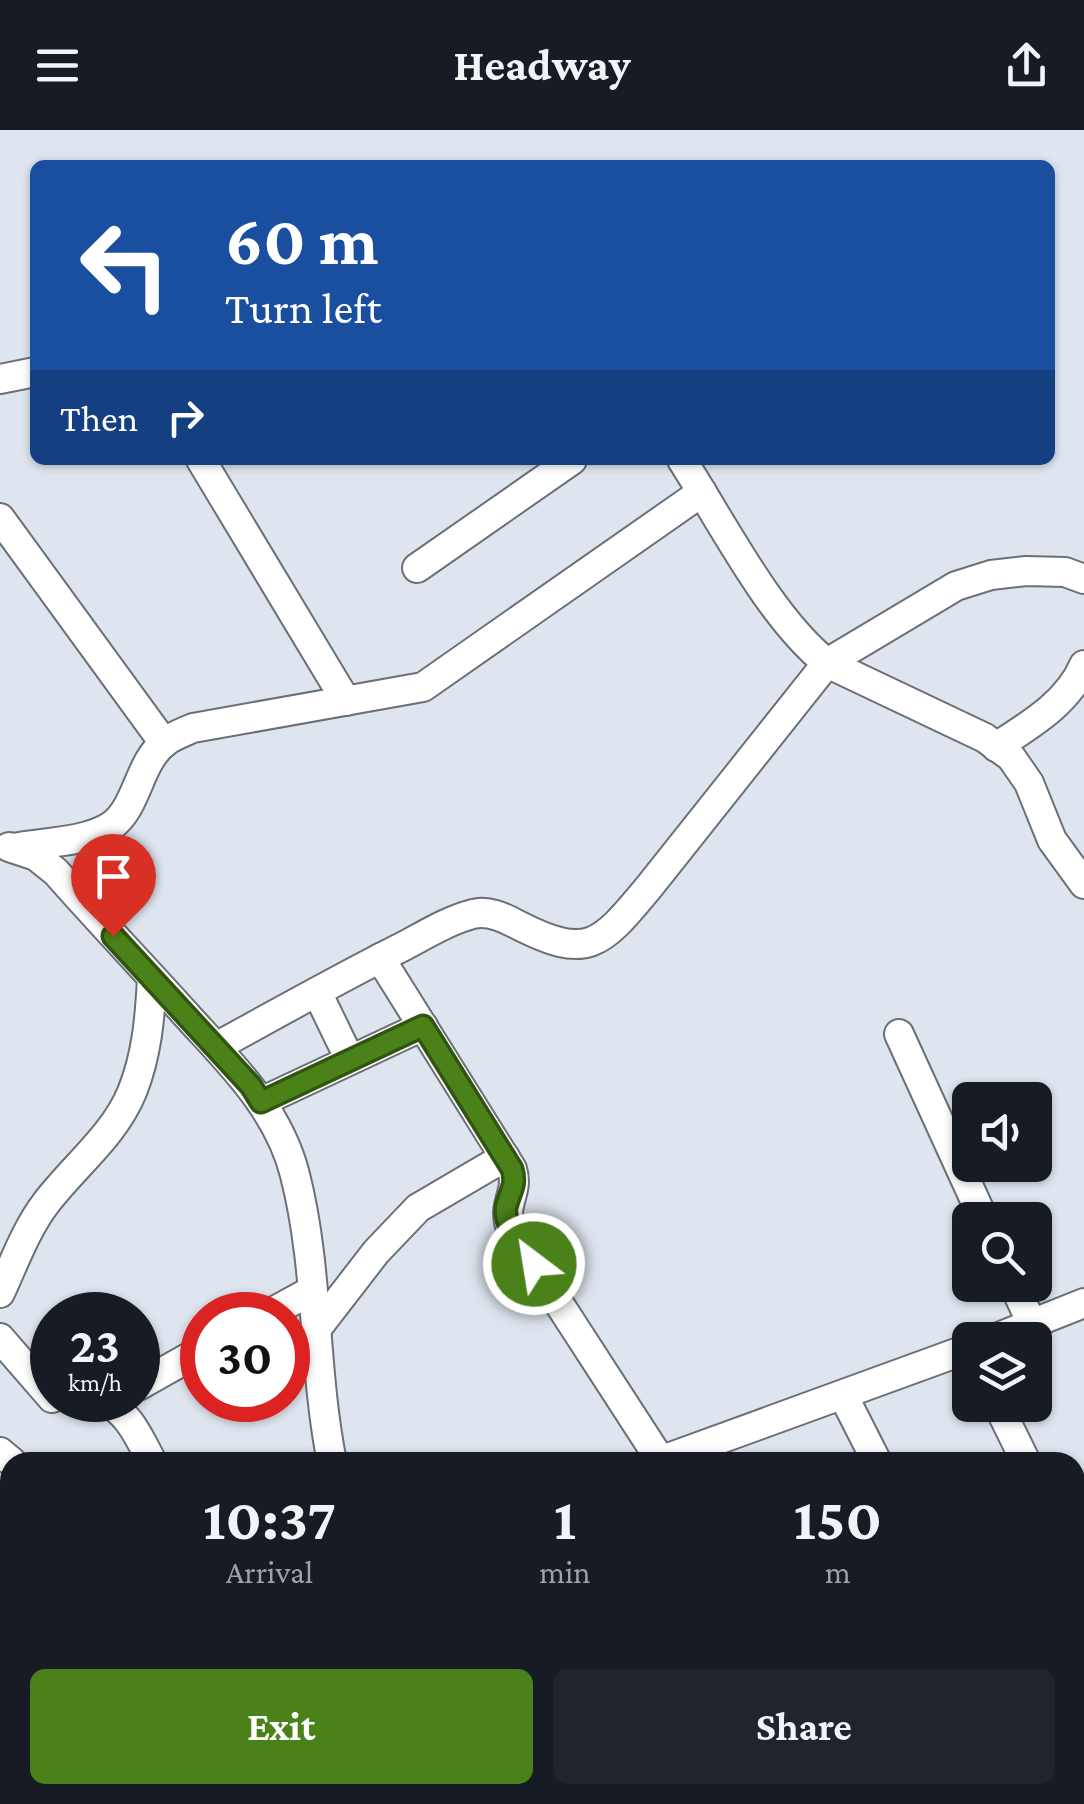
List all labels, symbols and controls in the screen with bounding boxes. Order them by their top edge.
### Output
icon: menu [30,38,85,93]
icon: share [999,38,1054,93]
text: Headway [453,40,631,90]
icon: left [60,200,190,330]
text: 60 m [225,201,378,279]
text: Turn left [225,283,382,333]
icon: right [158,390,213,445]
text: Then [60,397,138,439]
pin [71,834,156,937]
icon: arrive [86,849,141,904]
map controls [952,1082,1052,1422]
button: sound [952,1082,1052,1182]
button: search [952,1202,1052,1302]
position arrow [482,1212,586,1316]
speed limit sign: 30 [180,1292,310,1422]
text: 23 [70,1317,120,1373]
button: layers [952,1322,1052,1422]
text: km/h [68,1369,122,1396]
text: 10:37 [203,1485,336,1552]
text: 1 [554,1485,576,1552]
text: 150 [794,1485,882,1552]
text: Arrival [226,1554,313,1590]
text: min [539,1554,591,1590]
text: m [825,1554,851,1590]
button: Exit [30,1669,533,1784]
button: Share [553,1669,1055,1784]

